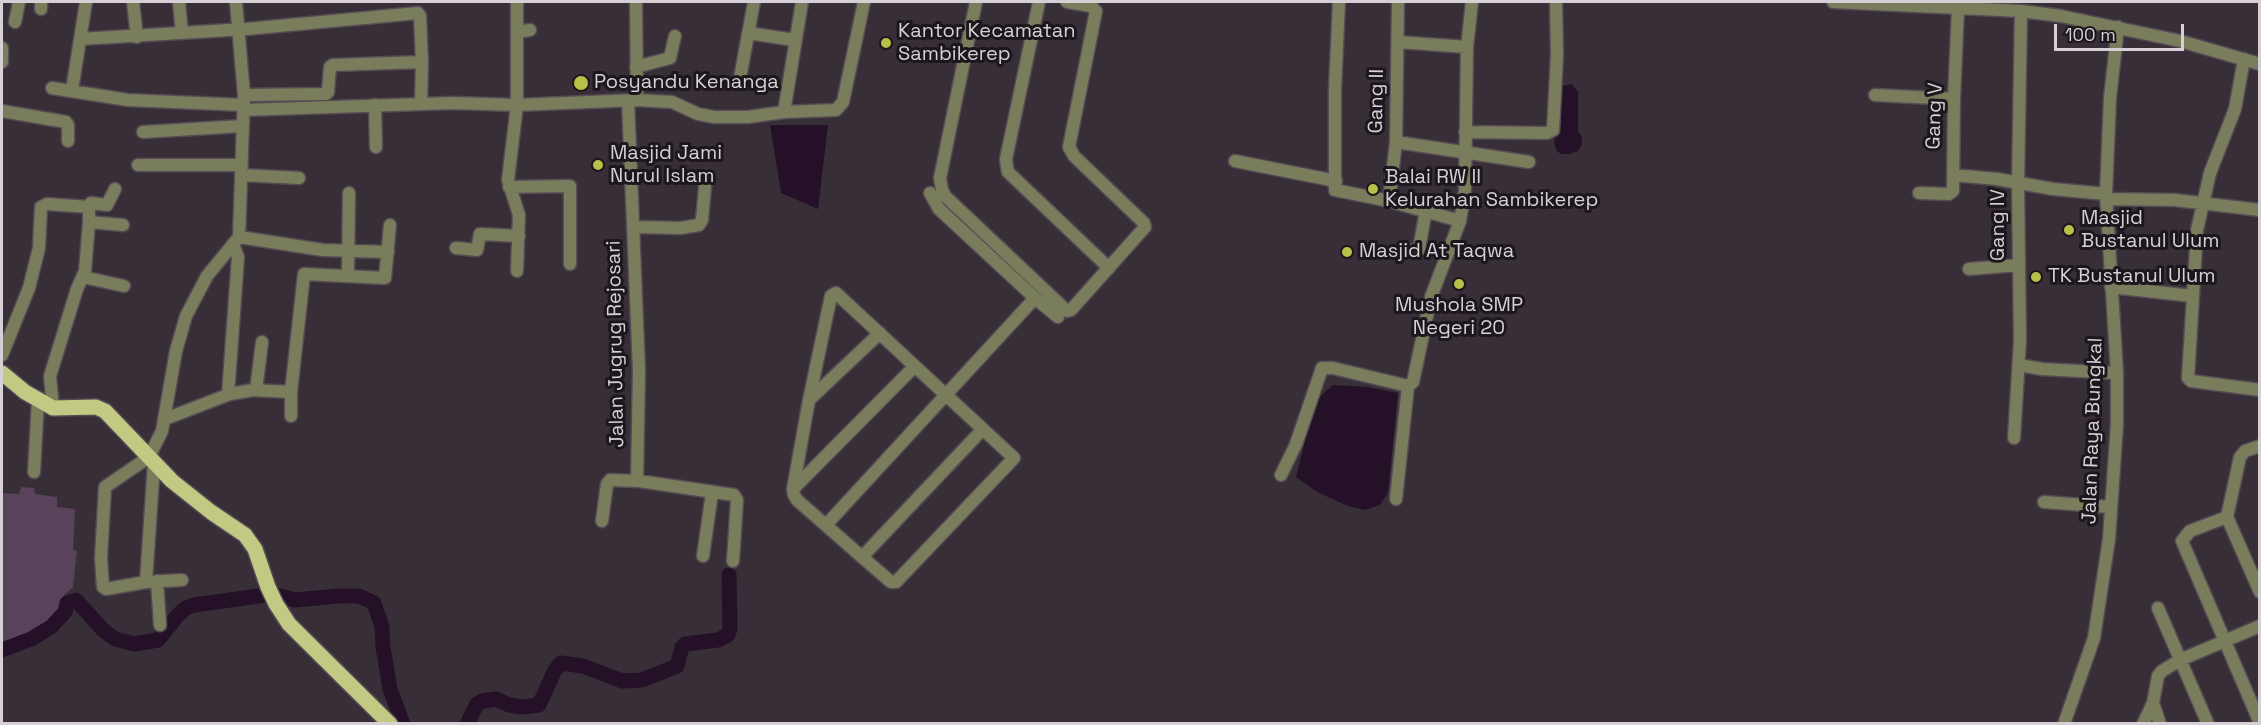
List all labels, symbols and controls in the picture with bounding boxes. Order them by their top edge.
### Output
scale bar [2057,12,2188,50]
place label: Kantor Kecamatan Sambikerep [898,20,1076,67]
text: 100 m [2065,23,2116,46]
marker: Kantor Kecamatan Sambikerep [879,36,893,50]
street label: Gang II [1364,68,1390,134]
place label: Posyandu Kenanga [594,71,779,95]
marker: Posyandu Kenanga [572,74,590,92]
street label: Gang V [1922,82,1948,150]
place label: Masjid Jami Nurul Islam [610,142,722,189]
marker: Masjid Jami Nurul Islam [591,158,605,172]
place label: Balai RW II Kelurahan Sambikerep [1385,166,1598,213]
marker: Balai RW II Kelurahan Sambikerep [1366,182,1380,196]
street label: Gang IV [1987,189,2011,261]
place label: Masjid Bustanul Ulum [2081,207,2219,254]
marker: Masjid Bustanul Ulum [2062,223,2076,237]
street label: Jalan Jugrug Rejosari [602,240,630,448]
place label: Masjid At Taqwa [1359,240,1514,264]
marker: Masjid At Taqwa [1340,245,1354,259]
place label: TK Bustanul Ulum [2048,265,2216,289]
marker: TK Bustanul Ulum [2029,270,2043,284]
marker: Mushola SMP Negeri 20 [1452,277,1466,291]
place label: Mushola SMP Negeri 20 [1395,294,1523,341]
street label: Jalan Raya Bungkal [2078,337,2108,525]

